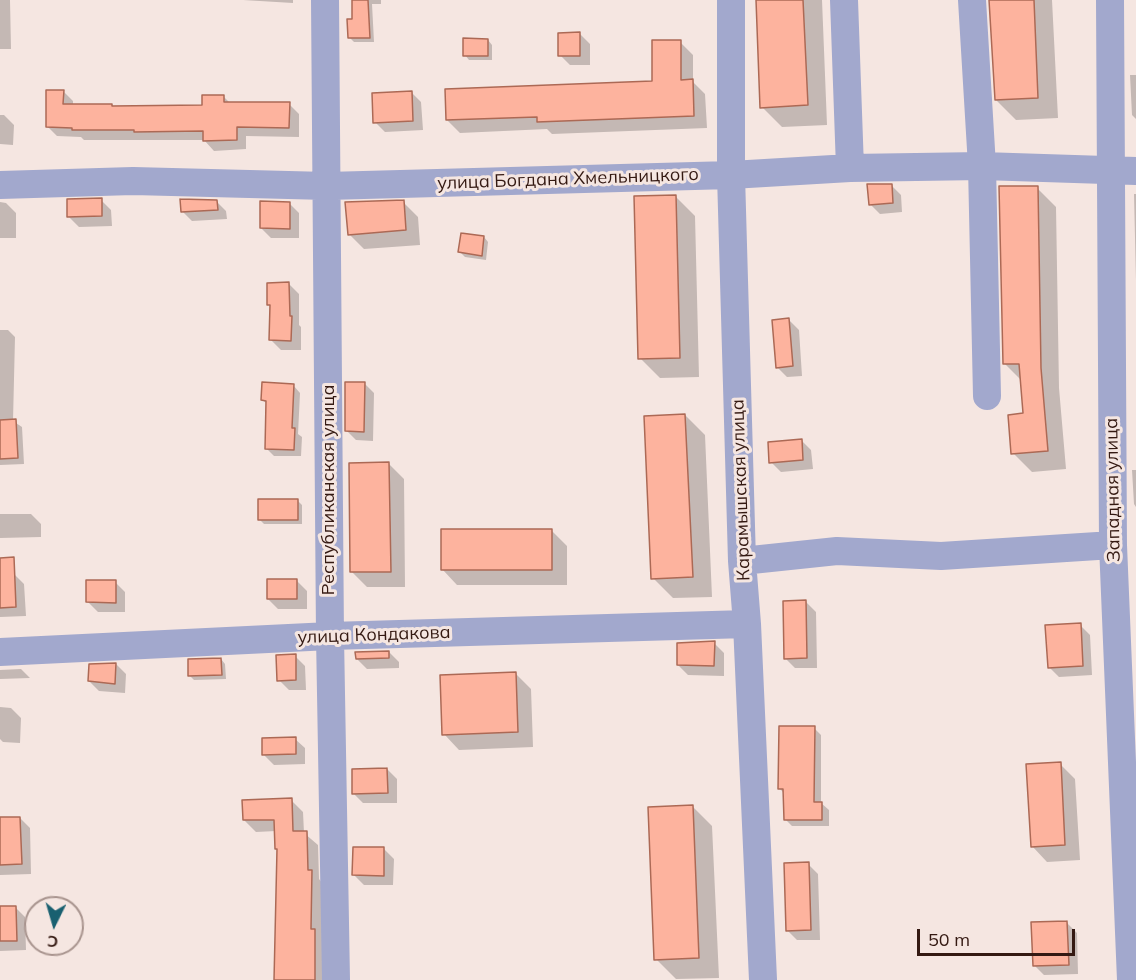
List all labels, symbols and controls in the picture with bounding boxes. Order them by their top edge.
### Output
street label: улица Богдана Хмельницкого [437,164,699,194]
street label: Республиканская улица [318,385,340,595]
street label: Карамышская улица [727,399,755,581]
street label: Западная улица [1101,418,1125,562]
street label: улица Кондакова [297,622,451,648]
north arrow [24,896,84,956]
scale bar [920,917,1078,955]
text: 50 m [928,928,970,951]
text: С [46,931,59,952]

